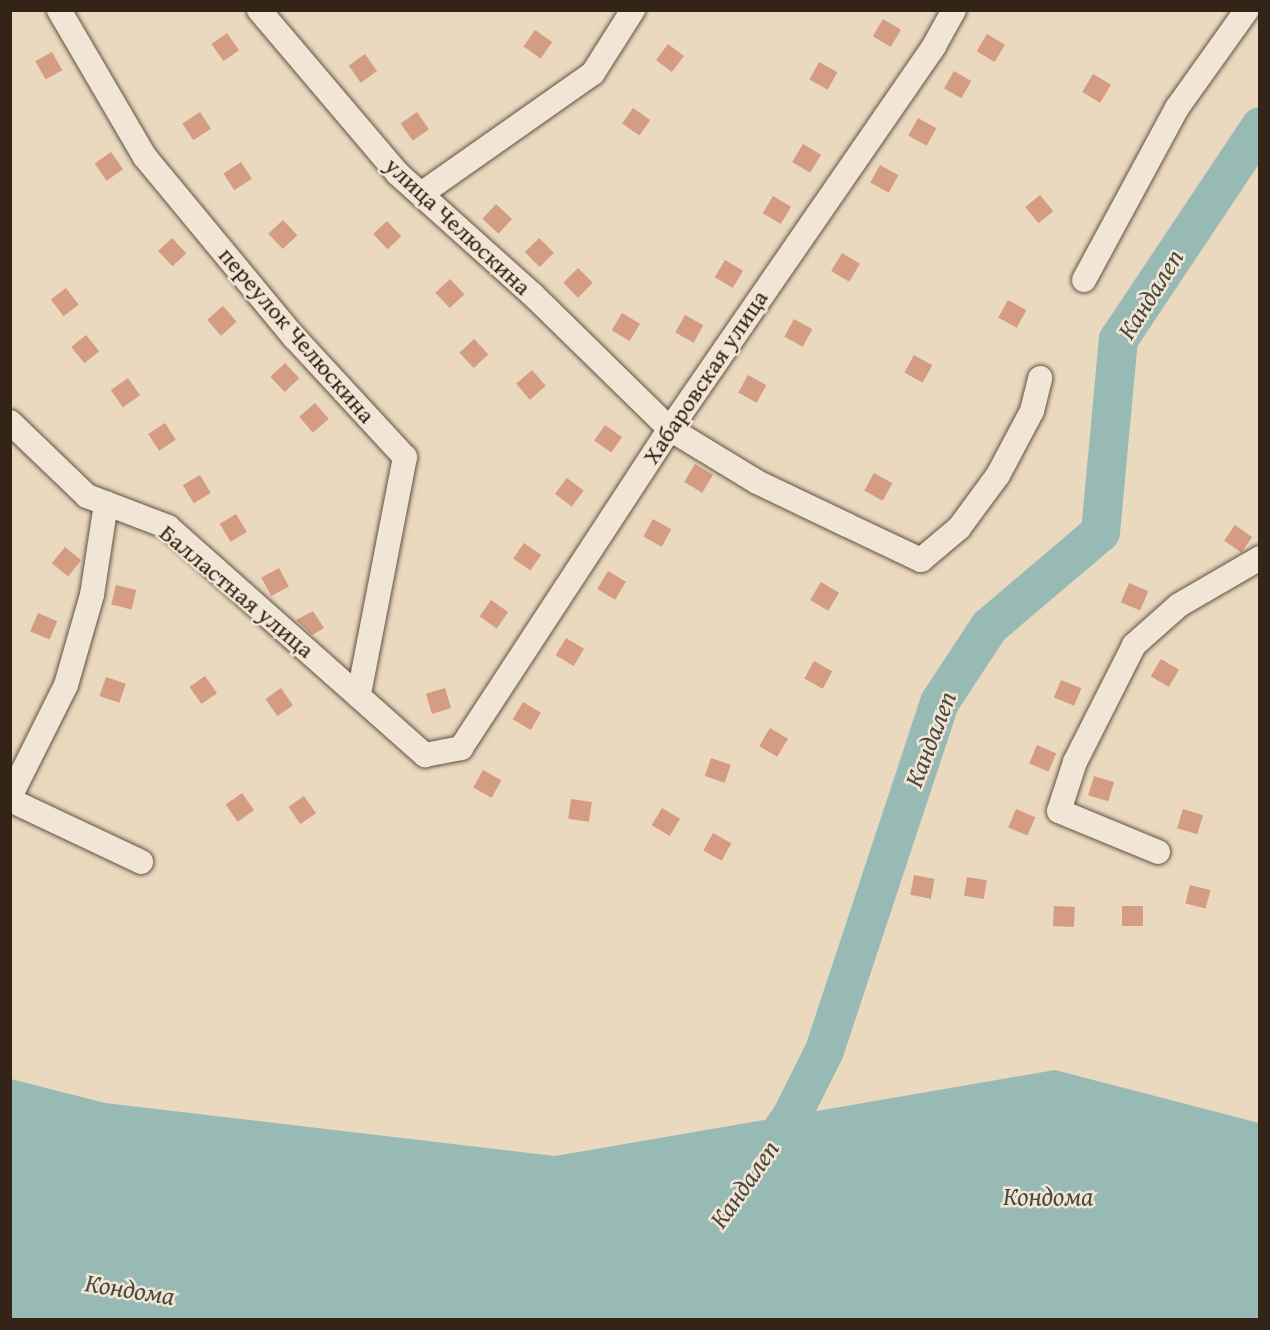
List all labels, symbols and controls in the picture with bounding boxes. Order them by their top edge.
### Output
street label: улица Челюскина [379,151,537,301]
street label: переулок Челюскина [213,241,381,429]
water label: Кандалеп [1110,243,1190,345]
street label: Хабаровская улица [636,284,774,470]
street label: Балластная улица [154,518,320,664]
water label: Кандалеп [898,687,962,791]
water label: Кандалеп [703,1134,785,1234]
water label: Кондома [1003,1180,1093,1212]
water label: Кондома [83,1267,177,1311]

